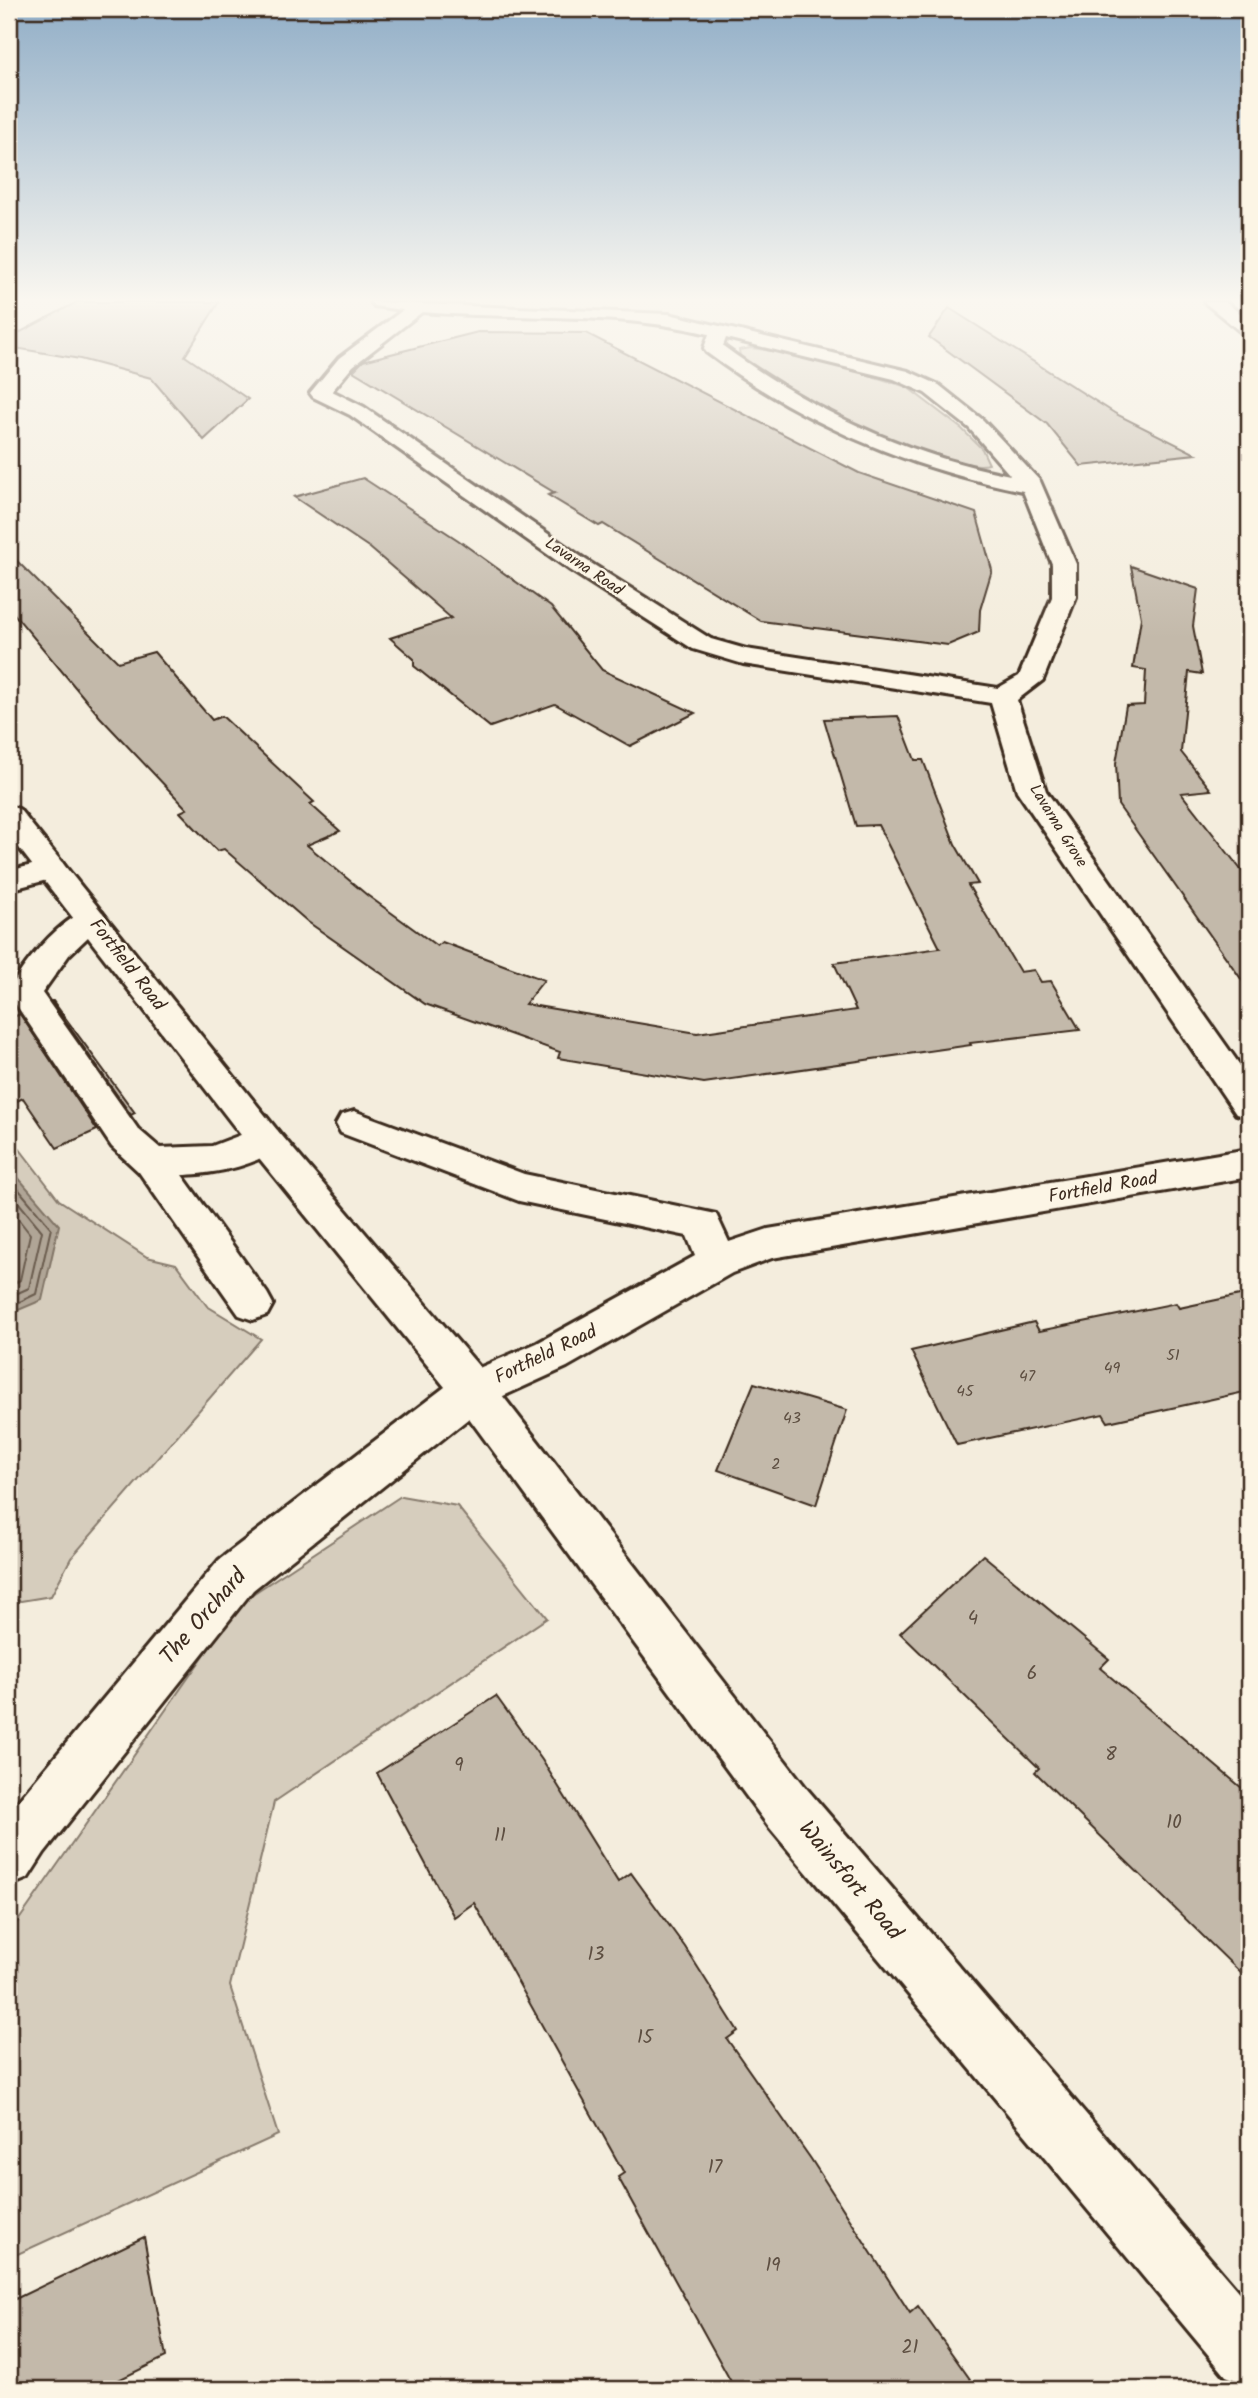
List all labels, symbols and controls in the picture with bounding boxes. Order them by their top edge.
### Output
street label: Lavarna Road [540,531,629,603]
street label: Lavarna Grove [1022,779,1094,873]
street label: Fortfield Road [81,912,173,1018]
street label: Fortfield Road [1046,1164,1161,1212]
street label: Fortfield Road [490,1317,603,1393]
house number: 51 [1166,1343,1180,1368]
house number: 49 [1104,1356,1121,1381]
house number: 47 [1019,1364,1036,1389]
house number: 45 [956,1379,975,1404]
house number: 43 [783,1406,801,1431]
house number: 2 [771,1452,781,1477]
street label: The Orchard [152,1560,257,1673]
house number: 4 [968,1604,978,1634]
house number: 6 [1027,1659,1037,1689]
house number: 8 [1105,1740,1117,1770]
house number: 9 [454,1751,464,1781]
house number: 10 [1166,1808,1182,1838]
street label: Wainsfort Road [789,1813,911,1949]
house number: 11 [494,1821,506,1851]
house number: 13 [588,1940,605,1970]
house number: 15 [637,2023,655,2053]
house number: 17 [708,2153,724,2183]
house number: 19 [765,2251,781,2281]
house number: 21 [901,2333,919,2363]

